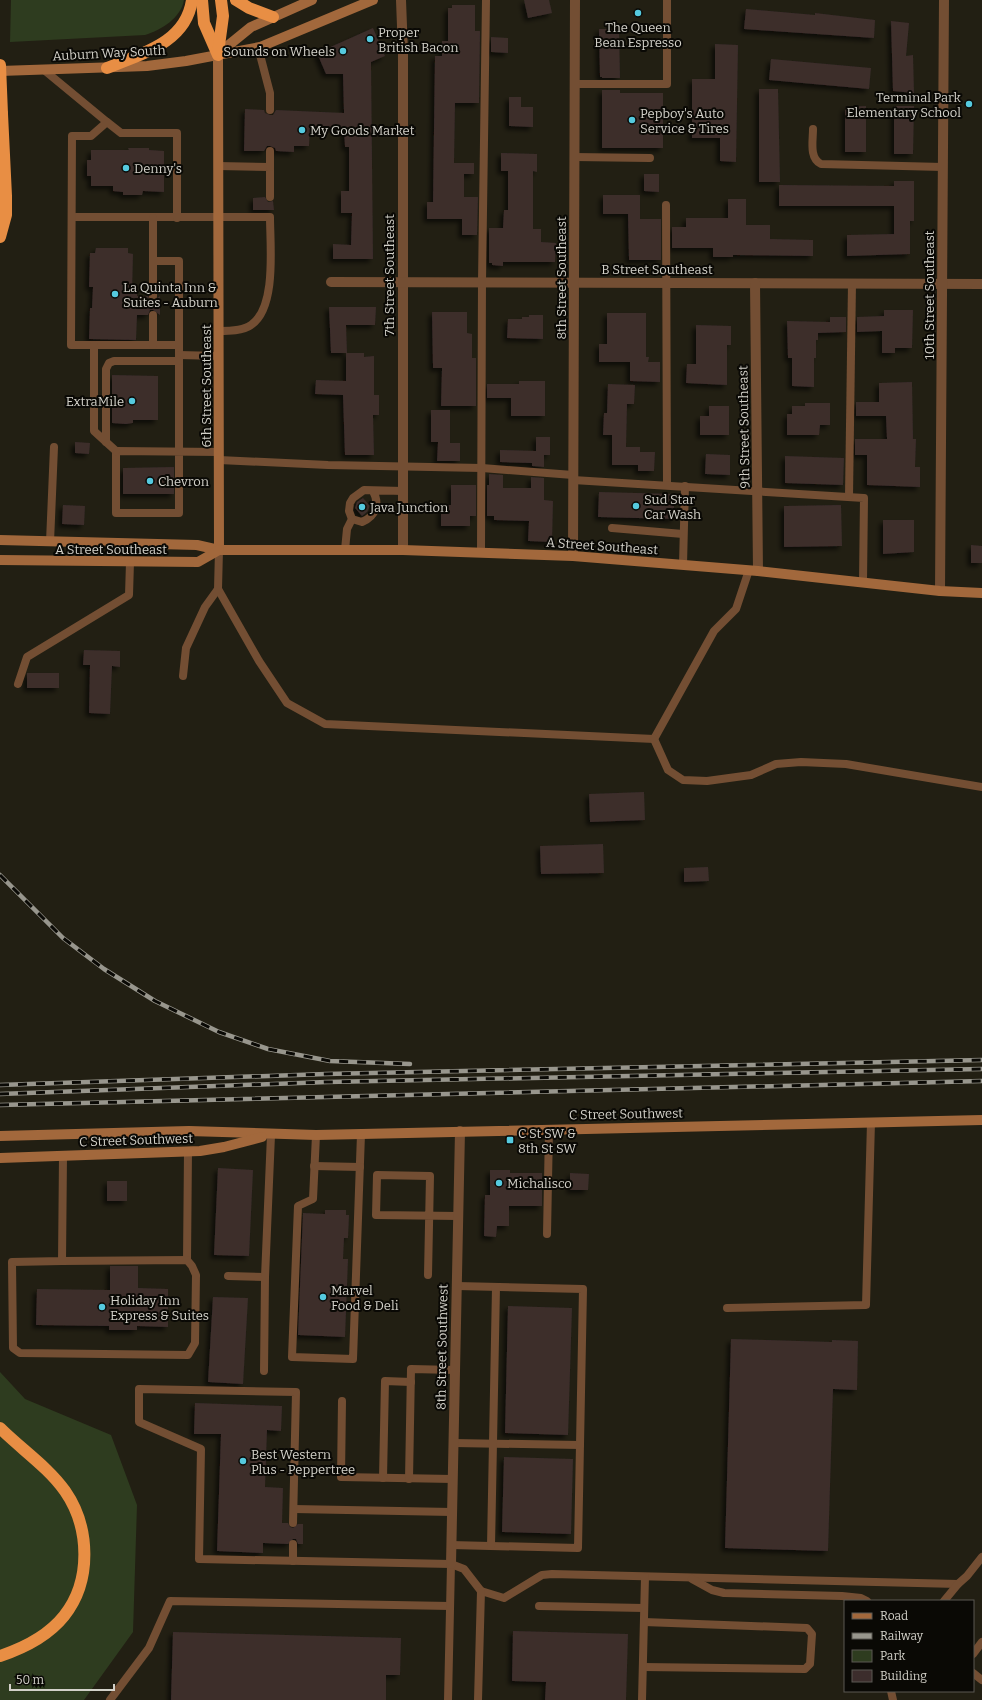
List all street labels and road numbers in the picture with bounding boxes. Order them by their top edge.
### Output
street label: Auburn Way South [52,43,166,63]
street label: 7th Street Southeast [382,214,397,336]
street label: 8th Street Southeast [554,216,569,340]
street label: 10th Street Southeast [922,230,937,360]
street label: B Street Southeast [601,262,713,277]
street label: 6th Street Southeast [199,324,214,448]
street label: 9th Street Southeast [735,365,753,489]
street label: A Street Southeast [546,535,659,557]
street label: A Street Southeast [55,542,167,557]
street label: C Street Southwest [569,1106,683,1122]
street label: C Street Southwest [79,1131,194,1149]
street label: 8th Street Southwest [433,1284,451,1410]

